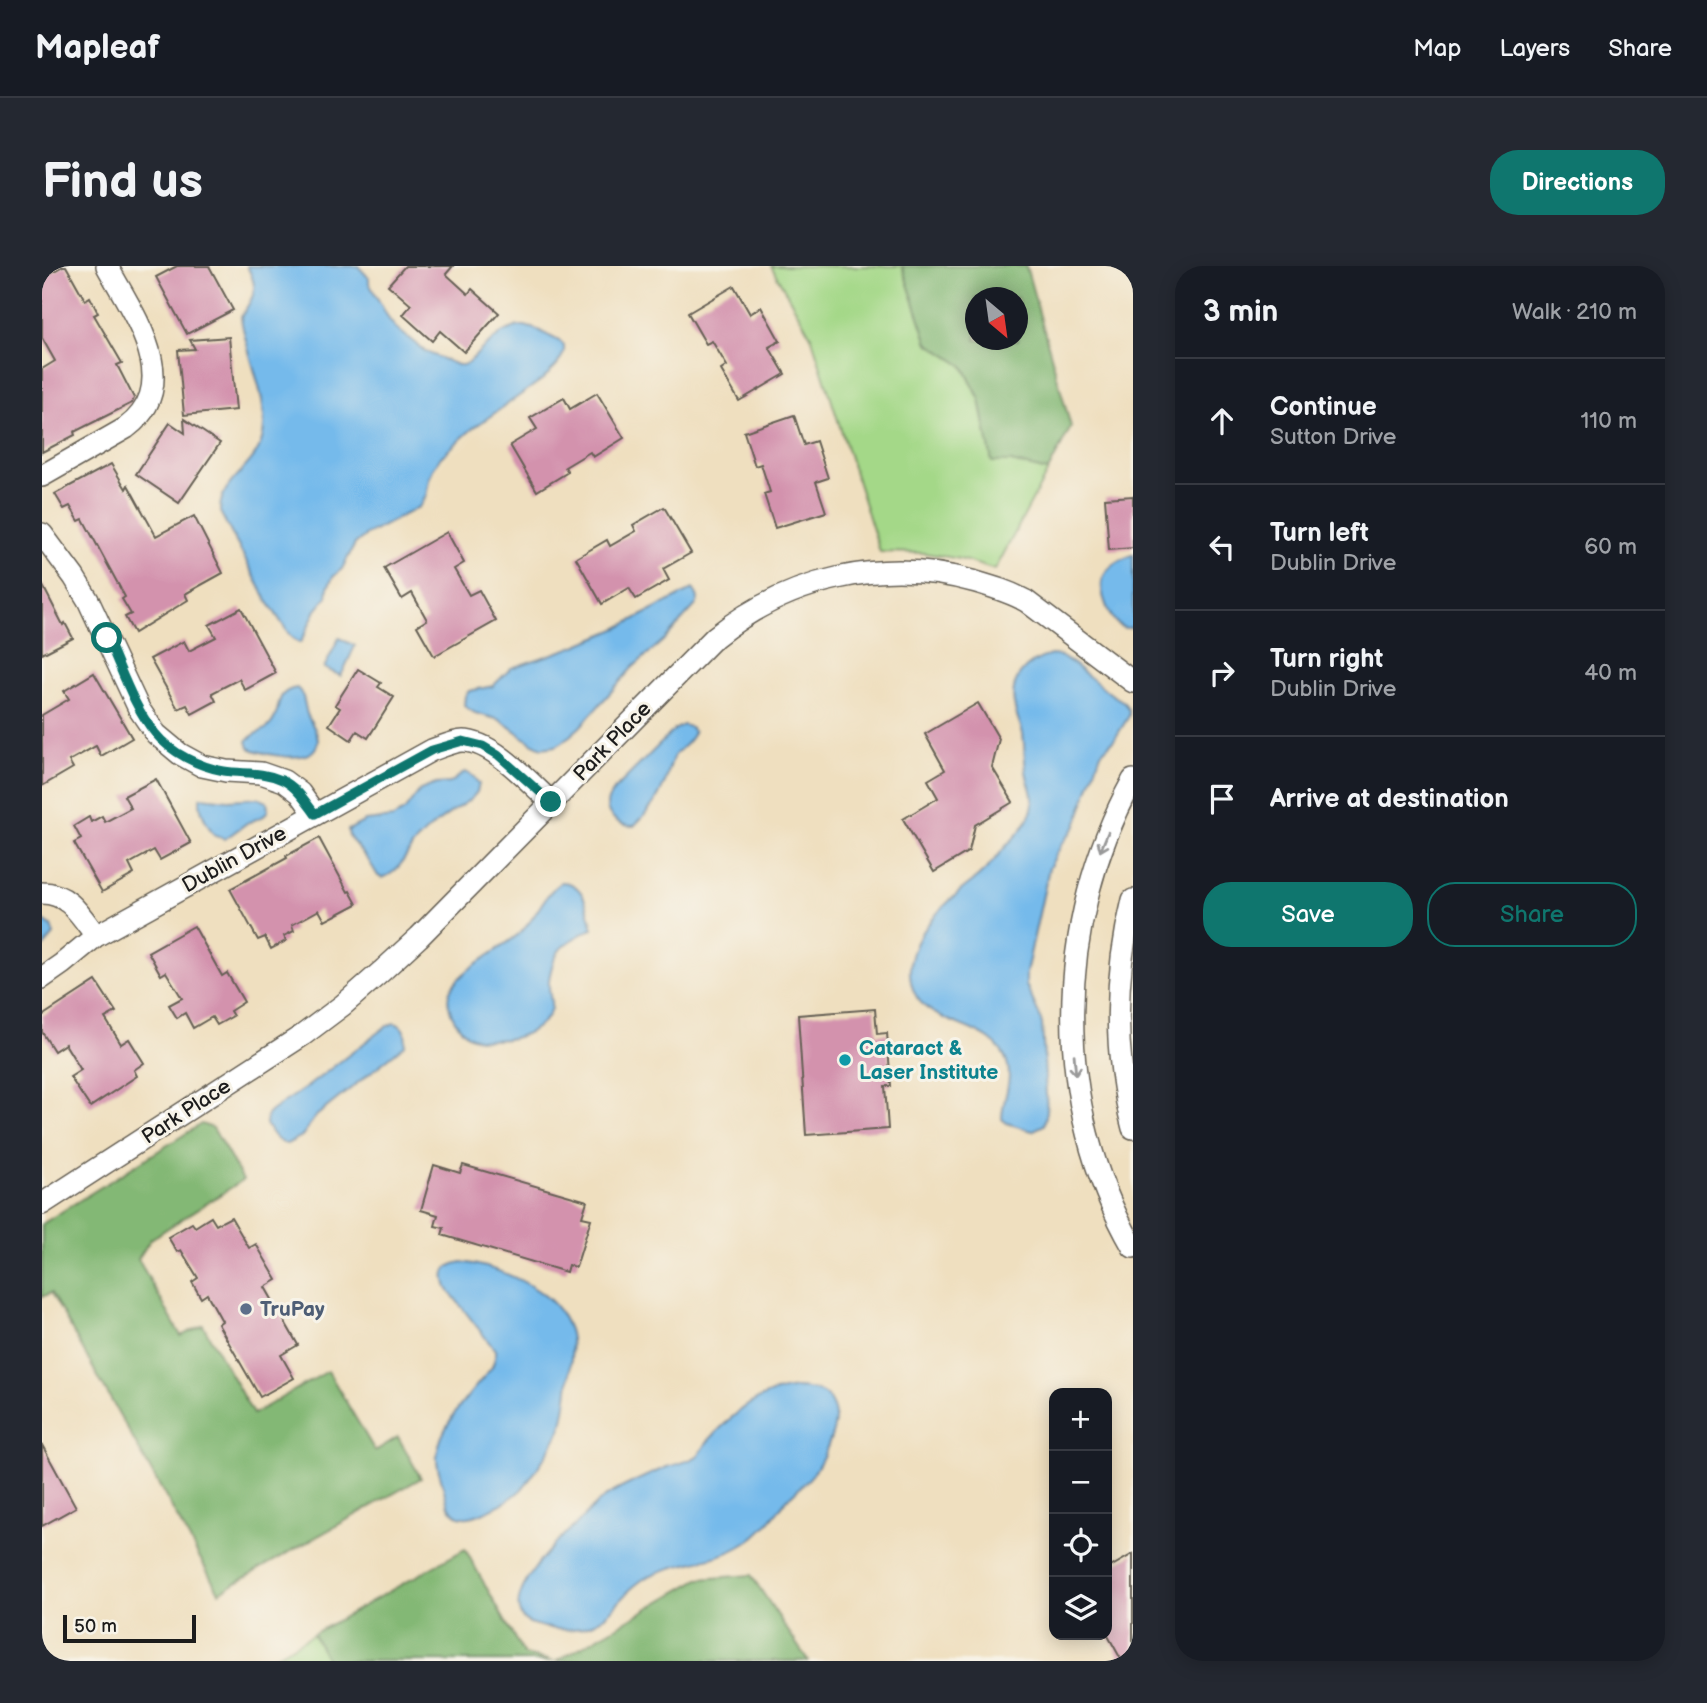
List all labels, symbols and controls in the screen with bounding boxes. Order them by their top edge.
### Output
text: Mapleaf [35,28,160,68]
text: Map [1413,34,1461,63]
text: Layers [1499,34,1570,63]
text: Share [1608,34,1672,63]
button: Directions [1490,150,1665,215]
text: Find us [42,153,203,212]
north arrow [965,287,1028,350]
text: 3 min [1203,294,1278,330]
text: Walk · 210 m [1512,298,1637,326]
text: Continue [1270,392,1377,423]
icon: ahead [1203,402,1241,440]
text: 110 m [1580,407,1637,435]
text: Sutton Drive [1270,423,1396,451]
text: Turn left [1270,518,1369,549]
icon: left [1203,528,1241,566]
text: 60 m [1584,533,1637,561]
text: Dublin Drive [1270,549,1396,577]
route start [91,622,122,653]
text: Turn right [1270,644,1383,675]
icon: right [1203,654,1241,692]
text: 40 m [1584,659,1637,687]
text: Dublin Drive [1270,675,1396,703]
street label: Park Place [568,696,656,786]
icon: arrive [1203,780,1241,818]
text: Arrive at destination [1270,784,1509,815]
route end [535,786,566,817]
street label: Dublin Drive [178,821,291,898]
one-way arrow [1097,830,1110,852]
button: Save [1203,882,1413,947]
button: Share [1427,882,1637,947]
place label: Cataract & Laser Institute [859,1036,998,1085]
marker: Cataract & Laser Institute [837,1052,853,1068]
one-way arrow [1069,1053,1082,1076]
street label: Park Place [137,1073,235,1149]
place label: TruPay [260,1297,325,1322]
marker: TruPay [238,1301,254,1317]
map controls [1049,1388,1112,1640]
button: + [1049,1388,1112,1451]
button: − [1049,1451,1112,1514]
button: locate [1049,1514,1112,1577]
button: layers [1049,1577,1112,1640]
scale bar [63,1612,196,1644]
text: 50 m [74,1615,117,1638]

